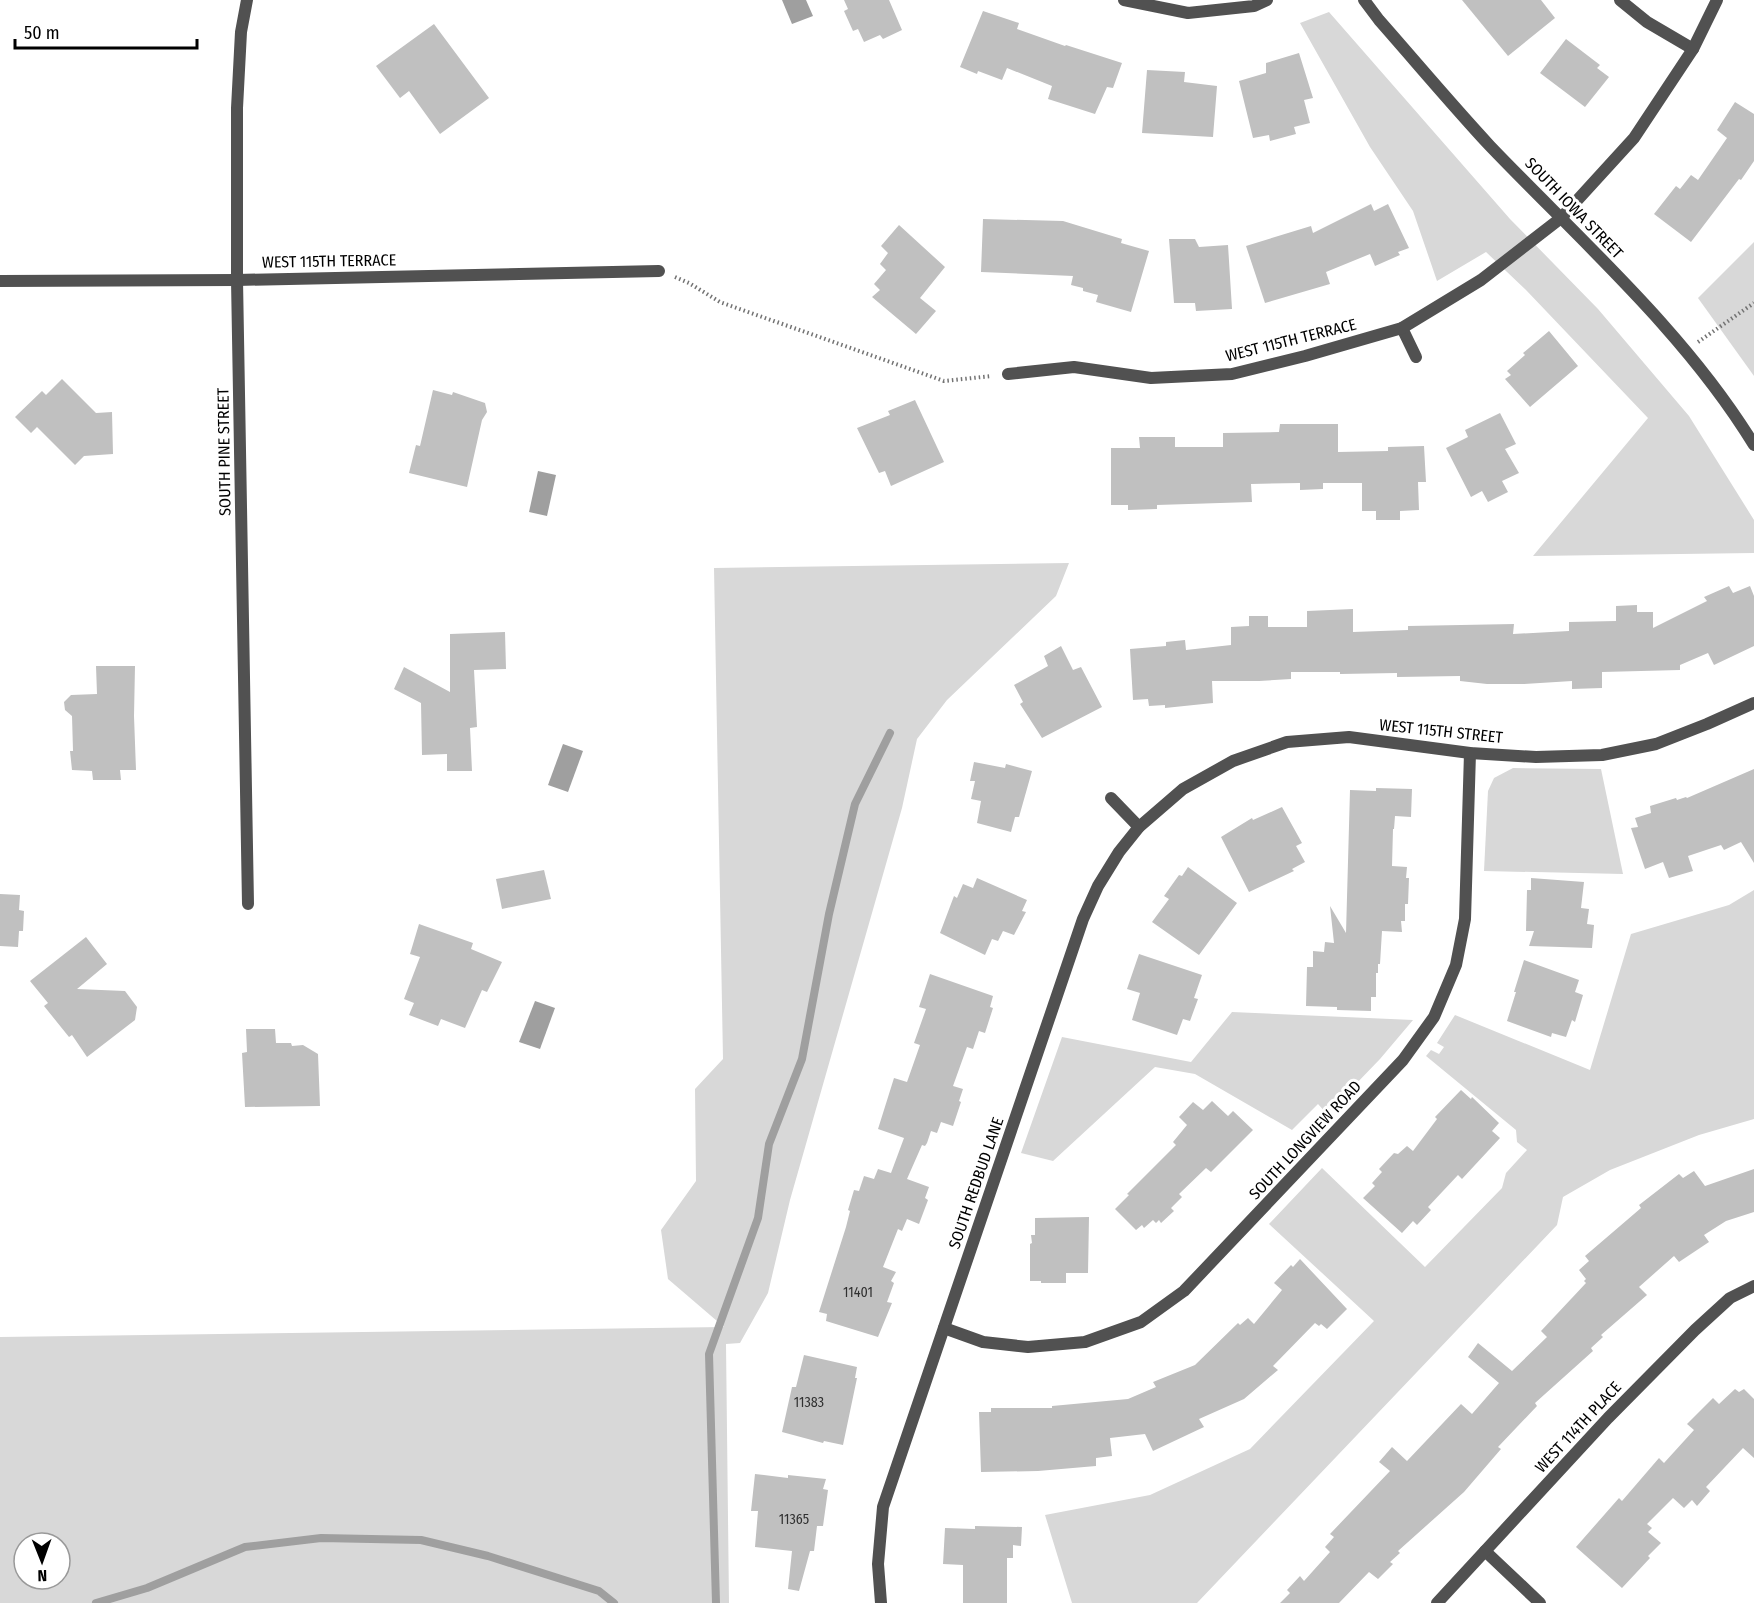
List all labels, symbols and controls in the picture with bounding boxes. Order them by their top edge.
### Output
scale bar [15,12,196,50]
text: 50 m [24,22,60,44]
street label: SOUTH IOWA STREET [1521,154,1627,263]
street label: WEST 115TH TERRACE [262,250,396,272]
street label: WEST 115TH TERRACE [1224,315,1358,365]
street label: SOUTH PINE STREET [213,387,235,516]
street label: WEST 115TH STREET [1378,715,1504,747]
street label: SOUTH LONGVIEW ROAD [1245,1077,1365,1203]
street label: SOUTH REDBUD LANE [945,1115,1007,1251]
house number: 11401 [843,1284,873,1301]
street label: WEST 114TH PLACE [1531,1378,1625,1476]
house number: 11383 [794,1394,824,1411]
house number: 11365 [779,1511,809,1528]
north arrow [12,1531,72,1591]
text: N [37,1566,47,1585]

